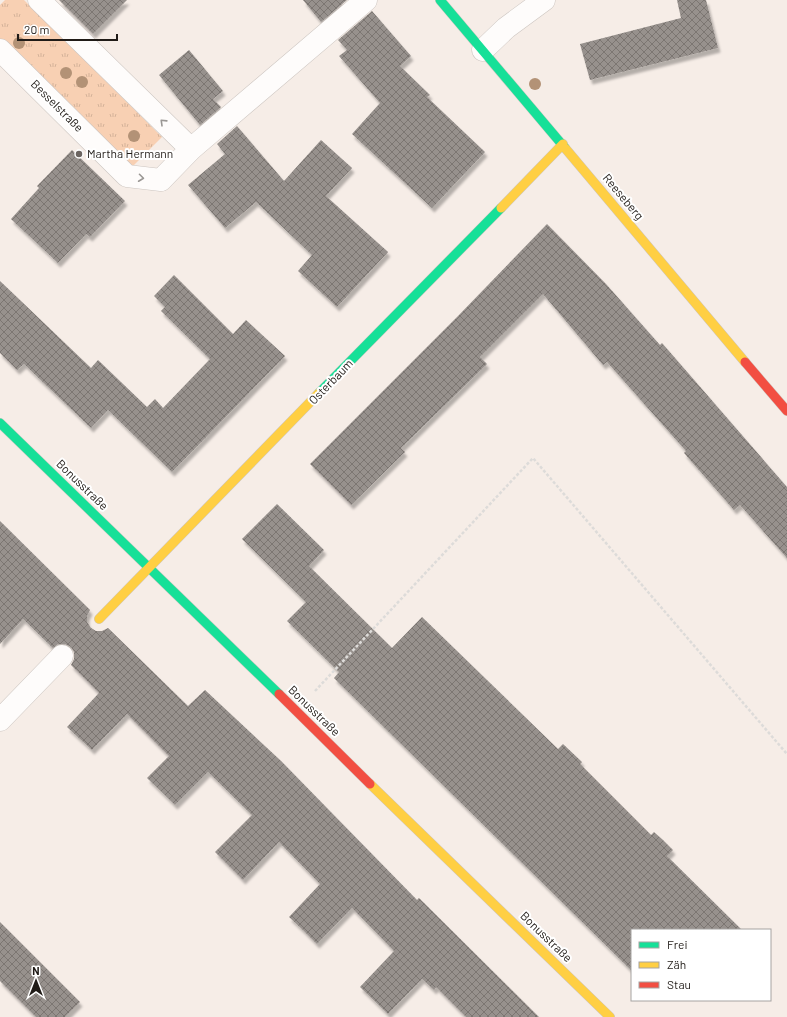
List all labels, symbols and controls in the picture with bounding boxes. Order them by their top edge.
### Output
scale bar [18,16,117,42]
text: 20 m [24,22,50,36]
street label: Besselstraße [29,76,87,134]
one-way arrow [160,119,168,127]
place label: Martha Hermann [87,146,173,160]
marker: Martha Hermann [74,149,84,159]
street label: Reeseberg [601,171,647,222]
one-way arrow [138,173,144,182]
street label: Osterbaum [305,356,355,407]
street label: Bonusstraße [54,456,111,512]
street label: Bonusstraße [286,682,343,738]
street label: Bonusstraße [518,908,575,964]
legend [631,929,771,1001]
text: Frei [667,937,687,951]
text: Zäh [667,957,686,971]
north arrow [16,961,56,1001]
text: N [32,964,40,977]
text: Stau [667,977,691,991]

